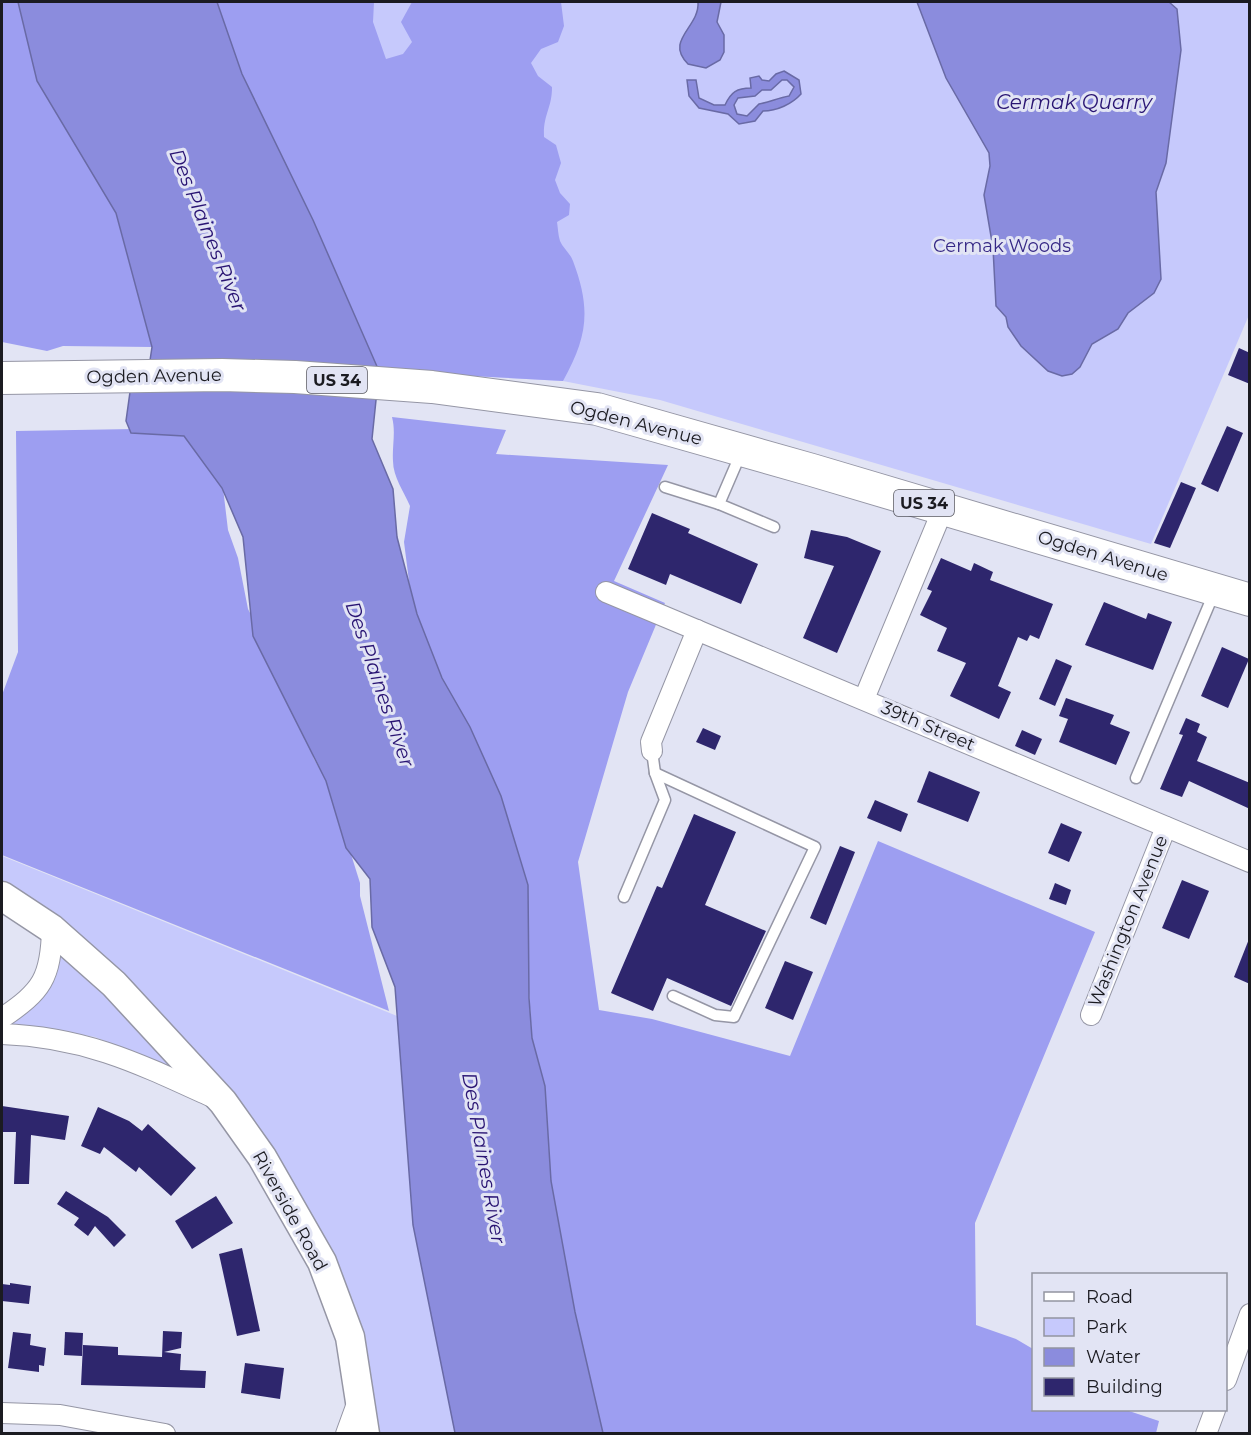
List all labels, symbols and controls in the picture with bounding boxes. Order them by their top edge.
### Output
water label: Cermak Quarry [996,90,1153,114]
water label: Des Plaines River [164,145,252,316]
park label: Cermak Woods [933,235,1071,257]
street label: Ogden Avenue [86,364,222,388]
road number: US 34 [307,367,367,393]
street label: Ogden Avenue [568,396,704,450]
road number: US 34 [894,490,954,516]
street label: Ogden Avenue [1035,526,1171,586]
water label: Des Plaines River [340,598,420,771]
street label: 39th Street [878,696,978,756]
street label: Washington Avenue [1084,832,1173,1010]
water label: Des Plaines River [457,1071,511,1246]
street label: Riverside Road [248,1147,332,1275]
legend [1032,1273,1227,1411]
text: Road [1086,1286,1133,1308]
text: Park [1086,1316,1127,1338]
text: Water [1086,1346,1141,1368]
text: Building [1086,1376,1163,1398]

